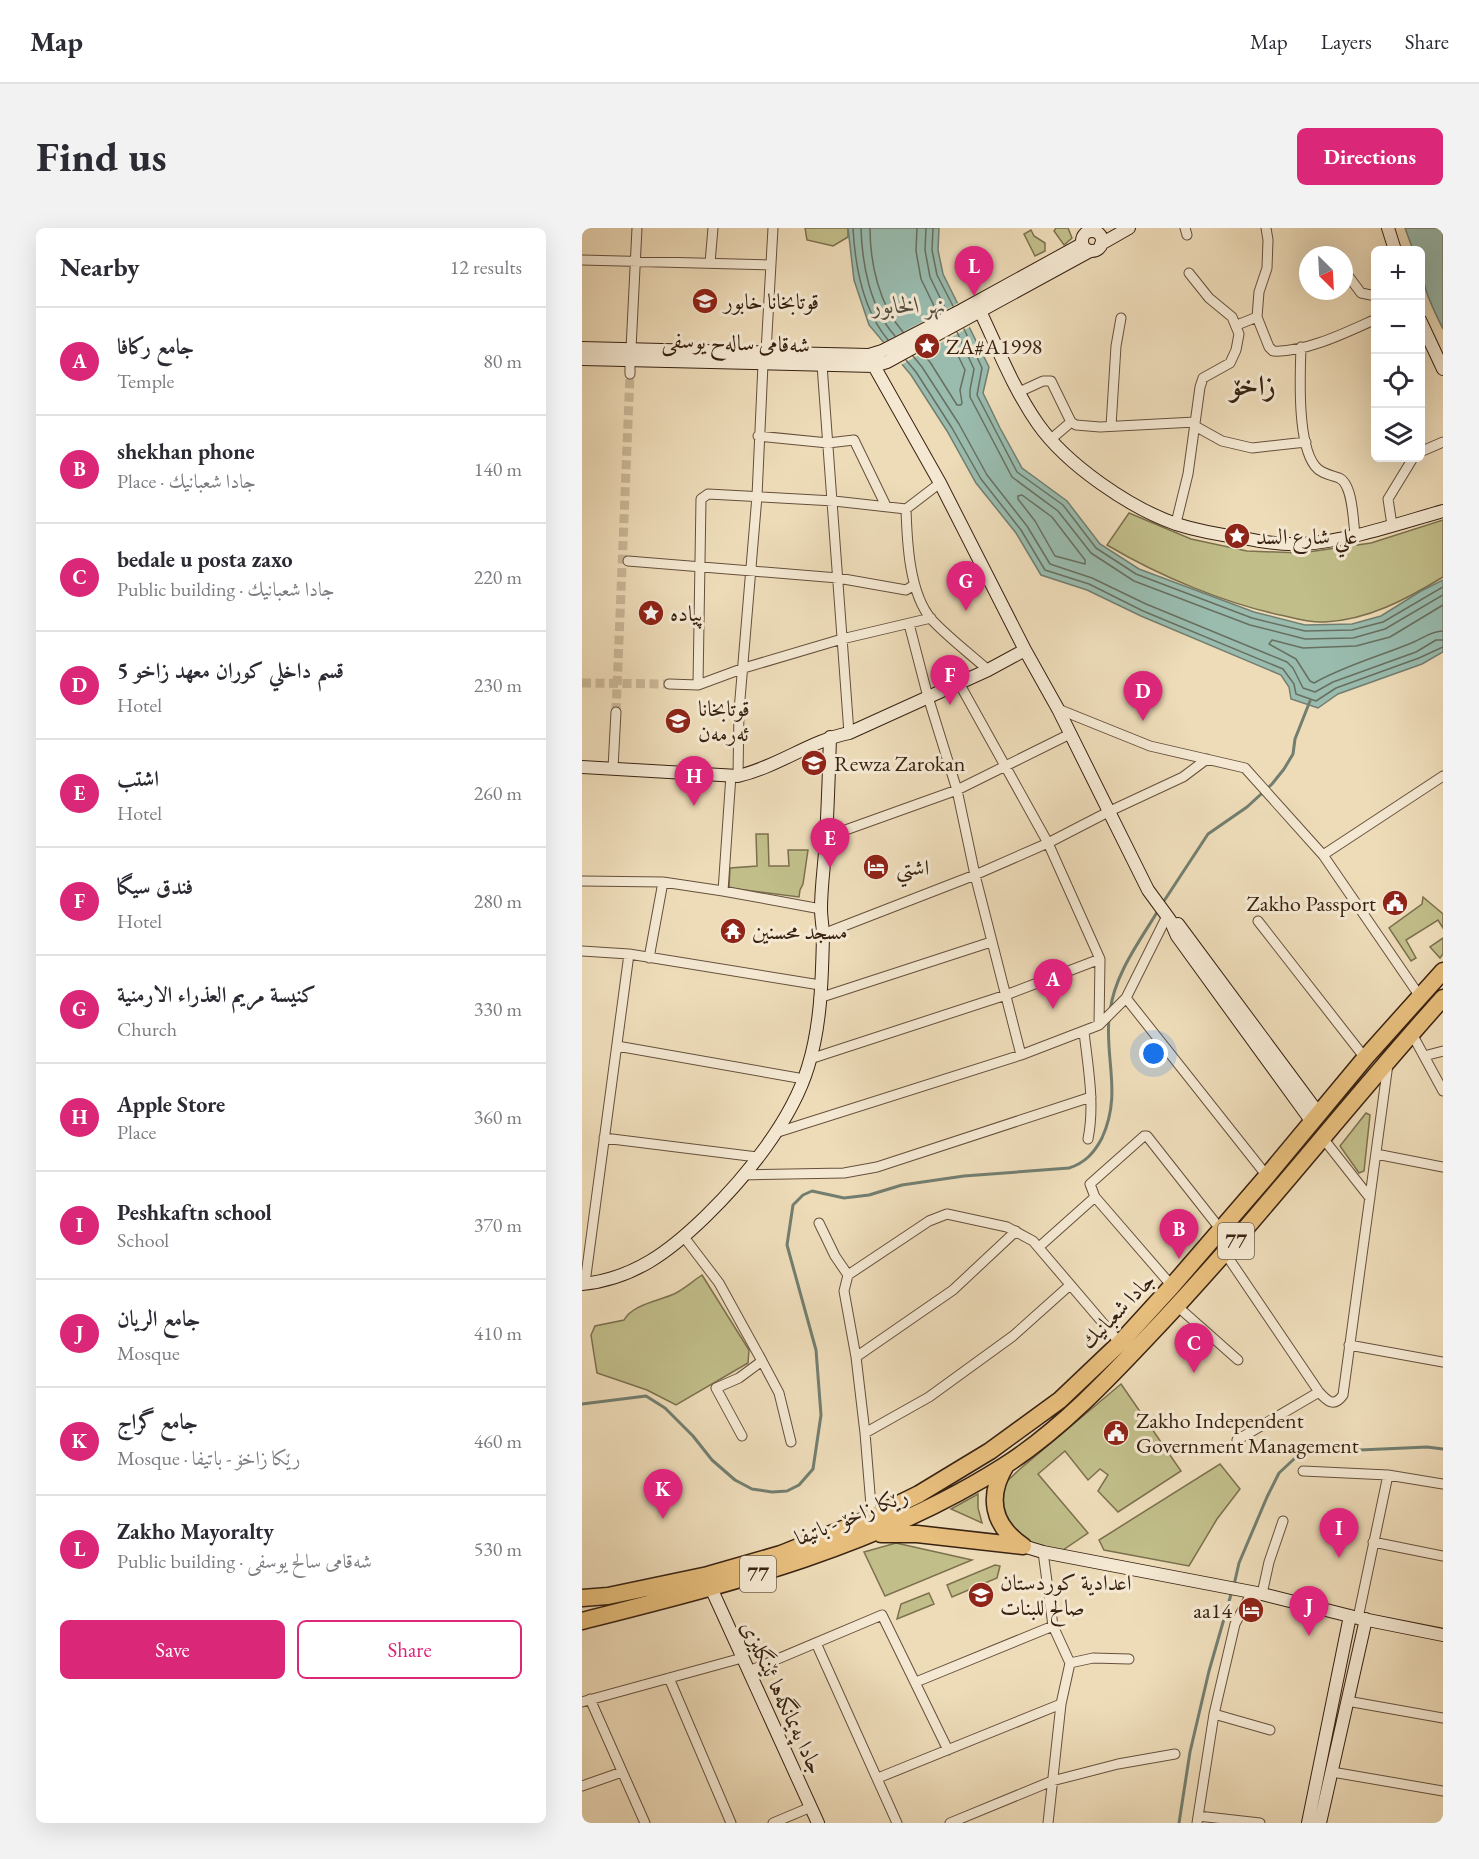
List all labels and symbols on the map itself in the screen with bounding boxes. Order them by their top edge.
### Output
north arrow [1299,246,1353,300]
pin: L [954,247,994,296]
school or university icon: قوتابخانا خابور [690,286,720,316]
place label: قوتابخانا خابور [722,287,819,316]
water label: نهر الخابور [870,289,946,320]
street label: شەقامی سالەح یوسفی [661,325,811,365]
place icon: ZA#A1998 [912,331,942,361]
place label: ZA#A1998 [946,332,1042,361]
district label: زاخۆ [1227,367,1276,403]
place icon: علي شارع السد [1222,521,1252,551]
place label: علي شارع السد [1256,522,1358,558]
pin: G [946,562,986,611]
place icon: پیادە [636,598,666,628]
place label: پیادە [670,599,703,629]
pin: F [930,656,970,705]
pin: D [1124,672,1162,721]
place label: قوتابخانا ئه‌رمه‌ن [698,694,750,748]
school or university icon: قوتابخانا ئه‌رمه‌ن [663,706,693,736]
school or university icon: Rewza Zarokan [799,748,829,778]
place label: Rewza Zarokan [834,749,966,778]
pin: H [674,756,714,806]
pin: E [810,818,850,868]
hotel icon: اشتي [861,852,891,882]
place label: اشتي [896,853,929,888]
public building icon: Zakho Passport [1380,888,1410,918]
place label: Zakho Passport [1246,889,1376,918]
temple icon: مسجد محسنين [718,916,748,946]
place label: مسجد محسنين [752,917,847,946]
pin: A [1034,960,1072,1009]
your location [1139,1039,1168,1068]
pin: B [1160,1210,1198,1259]
road number: 77 [1218,1223,1254,1259]
street label: جادا شعبانيك [1074,1266,1161,1355]
pin: C [1174,1324,1214,1373]
place label: Zakho Independent Government Management [1136,1406,1359,1460]
public building icon: Zakho Independent Government Management [1101,1418,1131,1448]
pin: K [644,1470,682,1519]
street label: رێکا زاخۆ - باتیفا [790,1481,912,1552]
pin: I [1320,1508,1359,1558]
road number: 77 [740,1556,776,1592]
place label: اعدادية كوردستان صالح للبنات [1000,1568,1132,1627]
school or university icon: اعدادية كوردستان صالح للبنات [966,1580,996,1610]
pin: J [1290,1586,1328,1636]
hotel icon: aa14 [1236,1595,1266,1625]
place label: aa14 [1193,1596,1232,1625]
street label: جادا په‌يمانگه‌ها ئێنگليزى [732,1616,831,1780]

